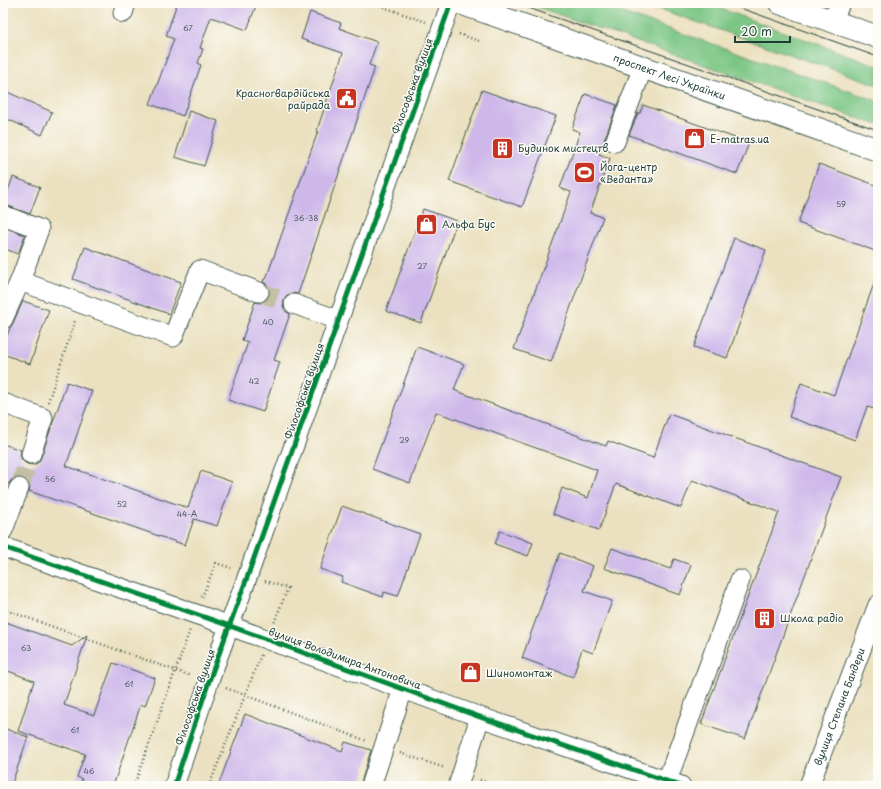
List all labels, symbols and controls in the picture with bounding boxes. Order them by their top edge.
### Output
scale bar [735,18,790,44]
house number: 67 [183,22,193,34]
text: 20 m [741,22,772,40]
street label: Філософська вулиця [387,36,436,136]
street label: проспект Лесі Українки [611,50,728,103]
place label: Красногвардійська райрада [236,85,331,112]
public building icon: Красногвардійська райрада [333,86,359,112]
shop icon: E-matras.ua [682,126,708,152]
place label: E-matras.ua [710,131,770,146]
building icon: Будинок мистецтв [489,135,515,161]
place label: Будинок мистецтв [518,140,609,155]
place label: Йога-центр «Веданта» [600,159,657,186]
sports icon: Йога-центр «Веданта» [572,160,598,186]
house number: 59 [836,198,846,210]
shop icon: Альфа Бус [414,211,440,237]
house number: 36-38 [294,212,318,224]
place label: Альфа Бус [442,216,495,231]
house number: 27 [417,260,427,272]
house number: 40 [262,316,274,328]
street label: Філософська вулиця [280,341,327,441]
house number: 42 [249,375,260,387]
house number: 29 [399,434,409,446]
house number: 56 [45,473,56,485]
house number: 52 [117,498,128,510]
house number: 44-А [177,508,197,520]
building icon: Школа радіо [752,605,778,631]
place label: Школа радіо [780,610,844,625]
street label: вулиця Володимира Антоновича [267,623,424,692]
house number: 63 [21,642,31,654]
street label: вулиця Степана Бандери [810,645,868,767]
street label: Філософська вулиця [171,647,218,747]
shop icon: Шиномонтаж [457,660,483,686]
place label: Шиномонтаж [486,665,553,680]
house number: 61 [125,678,134,690]
house number: 61 [71,724,80,736]
house number: 46 [84,765,95,777]

